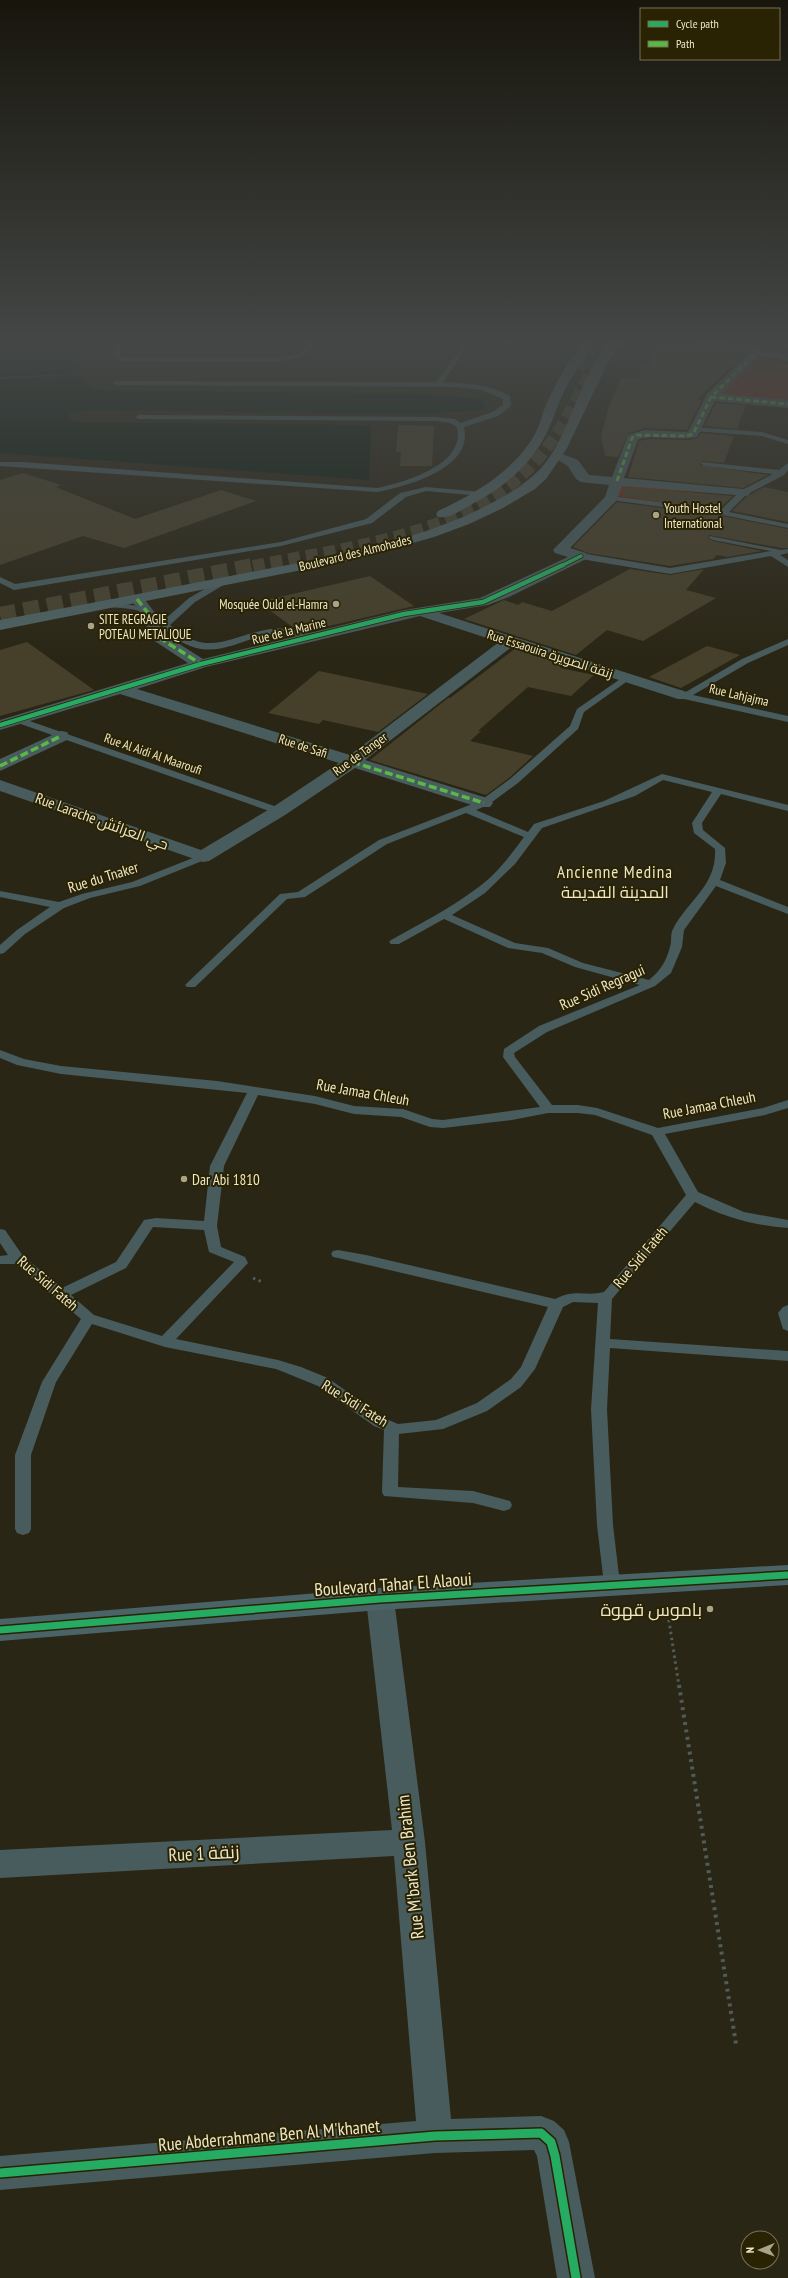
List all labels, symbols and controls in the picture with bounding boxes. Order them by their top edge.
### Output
legend [640,8,780,60]
text: Cycle path [676,16,719,31]
text: Path [676,36,694,51]
place label: Youth Hostel International [664,500,722,532]
marker: Youth Hostel International [651,510,661,520]
street label: Boulevard des Almohades [297,531,413,575]
place label: Mosquée Ould el-Hamra [219,596,328,613]
marker: Mosquée Ould el-Hamra [331,599,341,609]
place label: SITE REGRAGIE POTEAU METALIQUE [99,611,191,643]
street label: Rue de la Marine [250,614,328,648]
marker: SITE REGRAGIE POTEAU METALIQUE [86,621,96,631]
street label: Rue Essaouira زنقة الصويرة [485,626,615,682]
street label: Rue Lahjajma [708,680,770,710]
street label: Rue de Tanger [329,728,391,780]
street label: Rue Al Aidi Al Maaroufi [102,729,204,779]
street label: Rue de Safi [276,730,330,762]
street label: Rue Larache حي العرائش [32,788,171,857]
street label: Rue du Tnaker [65,857,141,897]
district label: Ancienne Medina المدينة القديمة [557,861,673,903]
street label: Rue Sidi Regragui [556,960,648,1014]
street label: Rue Jamaa Chleuh [315,1074,411,1110]
street label: Rue Jamaa Chleuh [661,1087,757,1123]
place label: Dar Abi 1810 [192,1170,260,1189]
marker: Dar Abi 1810 [179,1174,189,1184]
street label: Rue Sidi Fateh [609,1222,671,1292]
street label: Rue Sidi Fateh [14,1251,82,1315]
street label: Rue Sidi Fateh [318,1375,392,1431]
street label: Boulevard Tahar El Alaoui [313,1567,473,1601]
place label: باموس قهوة [601,1598,702,1621]
marker: باموس قهوة [705,1604,715,1614]
street label: Rue M'bark Ben Brahim [391,1794,429,1940]
street label: Rue 1 زنقة [168,1840,240,1866]
street label: Rue Abderrahmane Ben Al M'khanet [157,2114,381,2156]
north arrow [740,2230,780,2270]
text: N [743,2247,757,2253]

